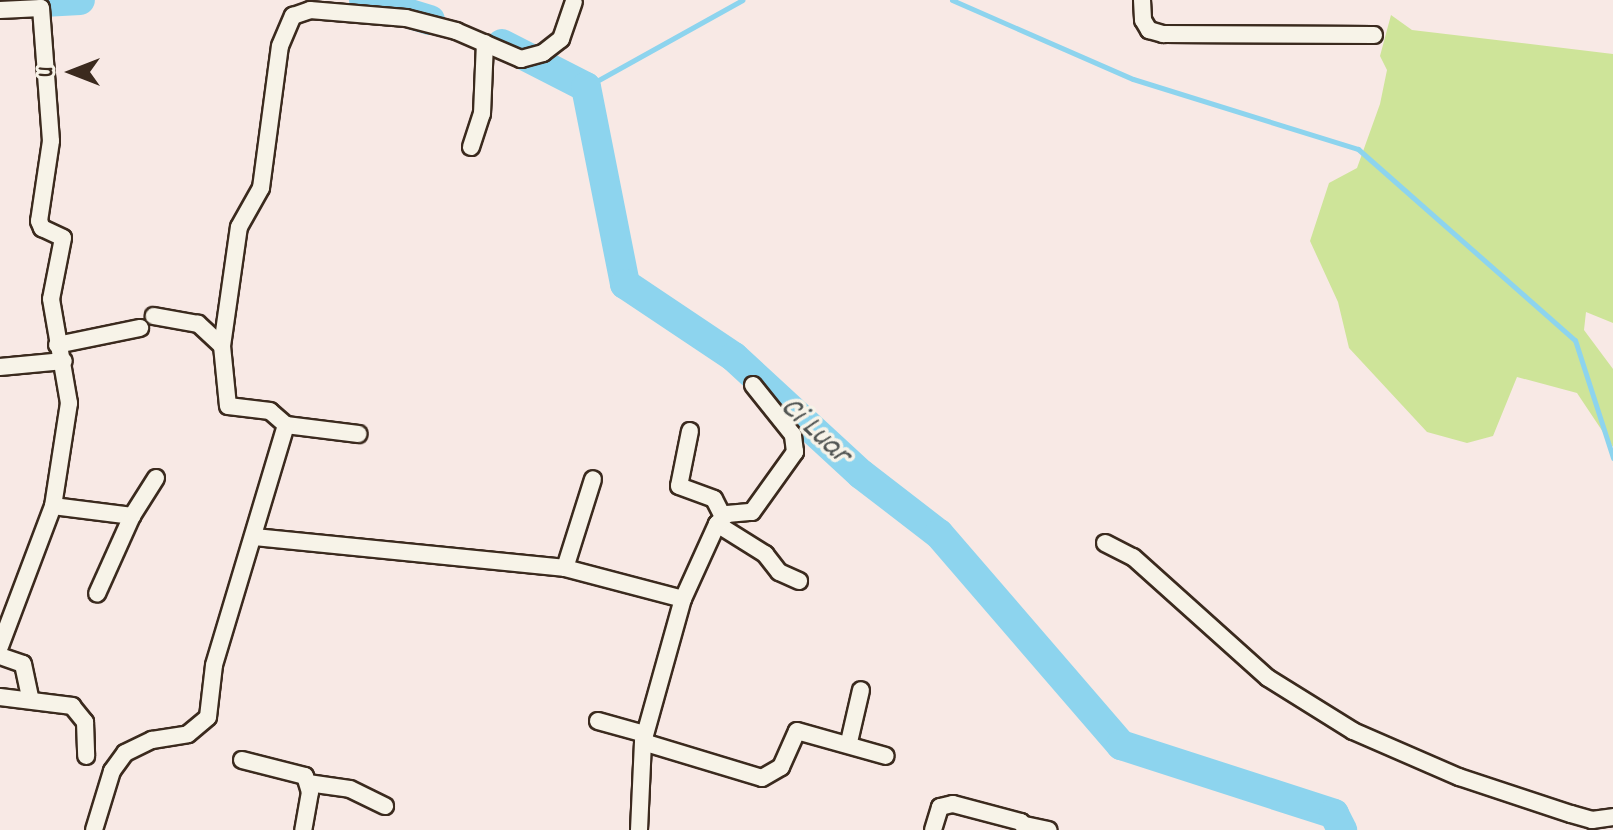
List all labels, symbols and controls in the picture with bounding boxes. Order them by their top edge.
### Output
north arrow [32,32,112,112]
text: U [32,67,63,77]
water label: Ci Luar [771,390,857,474]

